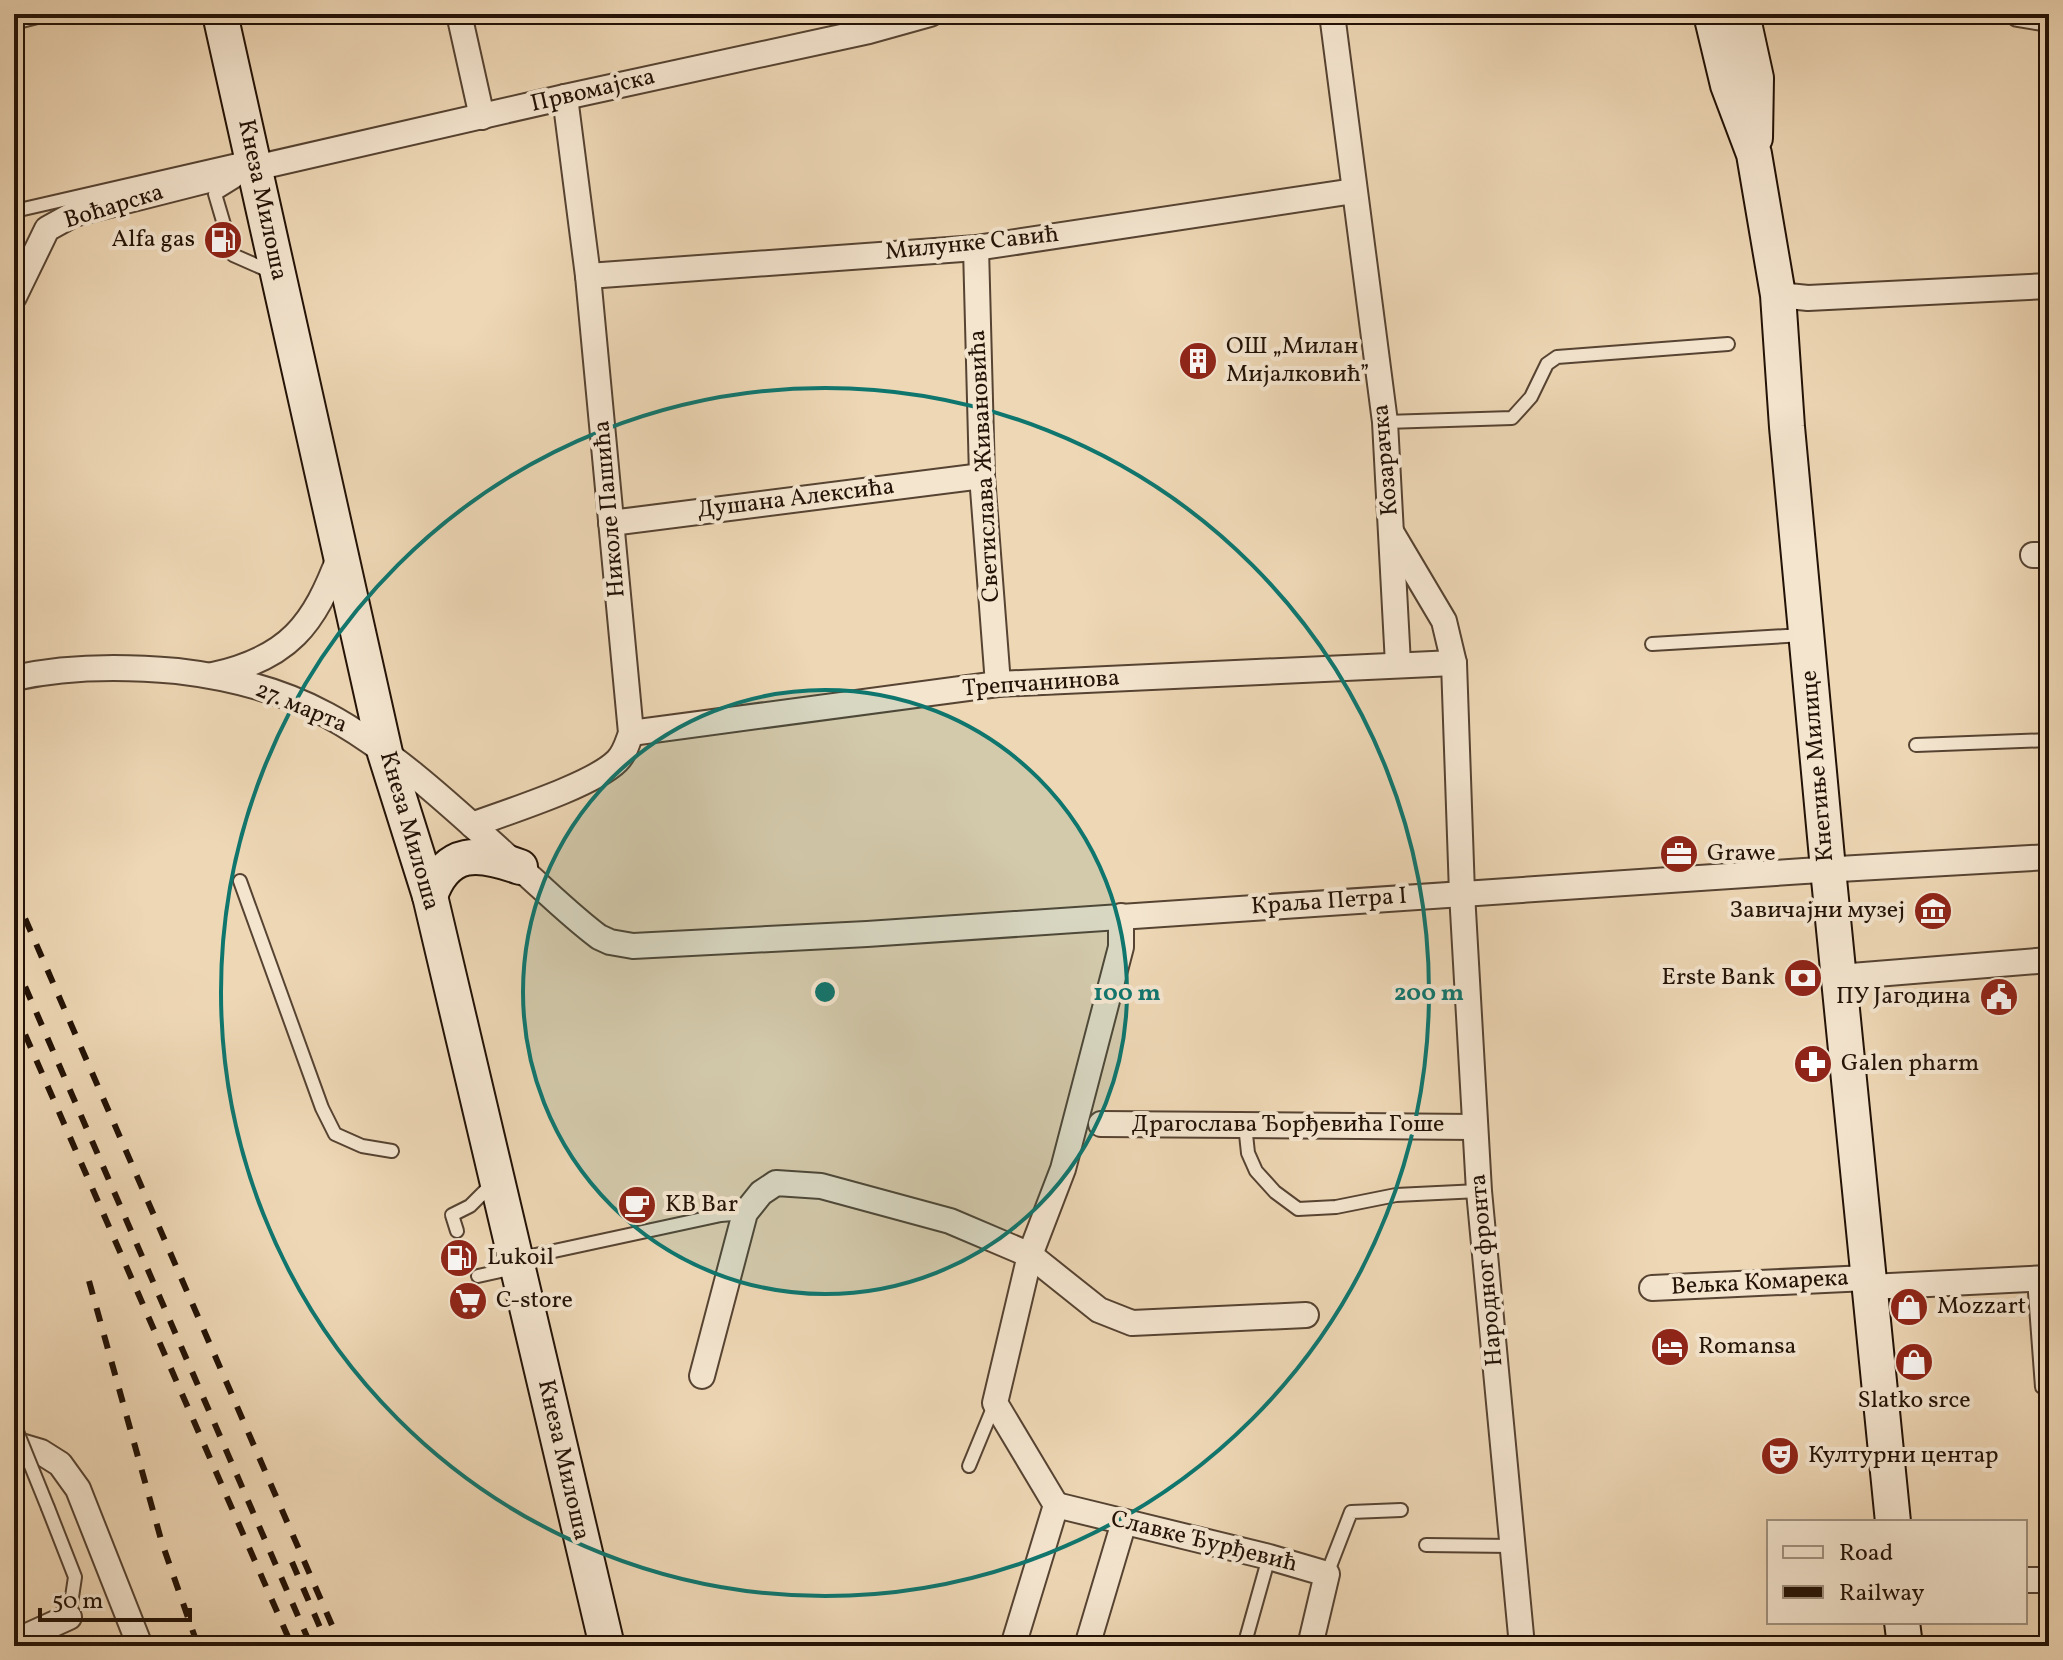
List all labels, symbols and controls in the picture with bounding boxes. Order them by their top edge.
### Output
street label: Првомајска [527,60,659,122]
street label: Кнеза Милоша [228,116,296,284]
street label: Воћарска [60,176,168,238]
street label: Милунке Савић [883,218,1061,270]
fuel station icon: Alfa gas [202,219,244,261]
place label: Alfa gas [111,223,195,257]
street label: Светислава Живановића [961,329,1009,603]
place label: ОШ „Милан Мијалковић” [1226,330,1369,392]
building icon: ОШ „Милан Мијалковић” [1177,340,1219,382]
street label: Козарачка [1364,403,1408,517]
street label: Николе Пашића [585,419,635,599]
street label: Душана Алексића [695,470,897,528]
street label: Трепчанинова [961,662,1121,706]
street label: Кнегиње Милице [1793,669,1843,863]
street label: 27. марта [250,673,352,743]
street label: Кнеза Милоша [370,747,448,915]
office icon: Grawe [1658,833,1700,875]
place label: Grawe [1707,837,1776,871]
street label: Краља Петра I [1250,880,1408,924]
museum icon: Завичајни музеј [1912,890,1954,932]
place label: Завичајни музеј [1729,894,1905,928]
bank icon: Erste Bank [1782,957,1824,999]
place label: Erste Bank [1662,961,1775,995]
public building icon: ПУ Јагодина [1978,976,2020,1018]
text: 100 m [1093,977,1161,1011]
text: 200 m [1394,977,1464,1011]
centre of rings [811,978,839,1006]
place label: ПУ Јагодина [1836,980,1971,1014]
pharmacy icon: Galen pharm [1792,1043,1834,1085]
place label: Galen pharm [1841,1047,1979,1081]
street label: Драгослава Ђорђевића Гоше [1132,1108,1444,1142]
street label: Народног фронта [1462,1172,1512,1368]
cafe icon: KB Bar [616,1184,658,1226]
place label: KB Bar [665,1188,738,1222]
fuel station icon: Lukoil [438,1237,480,1279]
place label: Lukoil [487,1241,554,1275]
street label: Вељка Комарека [1670,1261,1850,1305]
supermarket icon: C-store [447,1280,489,1322]
place label: C-store [496,1284,573,1318]
shop icon: Mozzart [1888,1286,1930,1328]
place label: Mozzart [1937,1290,2026,1324]
hotel icon: Romansa [1649,1326,1691,1368]
place label: Romansa [1698,1330,1796,1364]
shop icon: Slatko srce [1893,1341,1935,1383]
street label: Кнеза Милоша [528,1376,598,1544]
place label: Slatko srce [1857,1384,1971,1418]
theatre icon: Културни центар [1759,1435,1801,1477]
place label: Културни центар [1808,1439,1998,1473]
street label: Славке Ђурђевић [1107,1502,1301,1582]
legend [1767,1520,2027,1624]
text: Road [1839,1537,1893,1571]
scale bar [40,1572,190,1622]
text: Railway [1839,1577,1925,1611]
text: 50 m [52,1585,104,1619]

